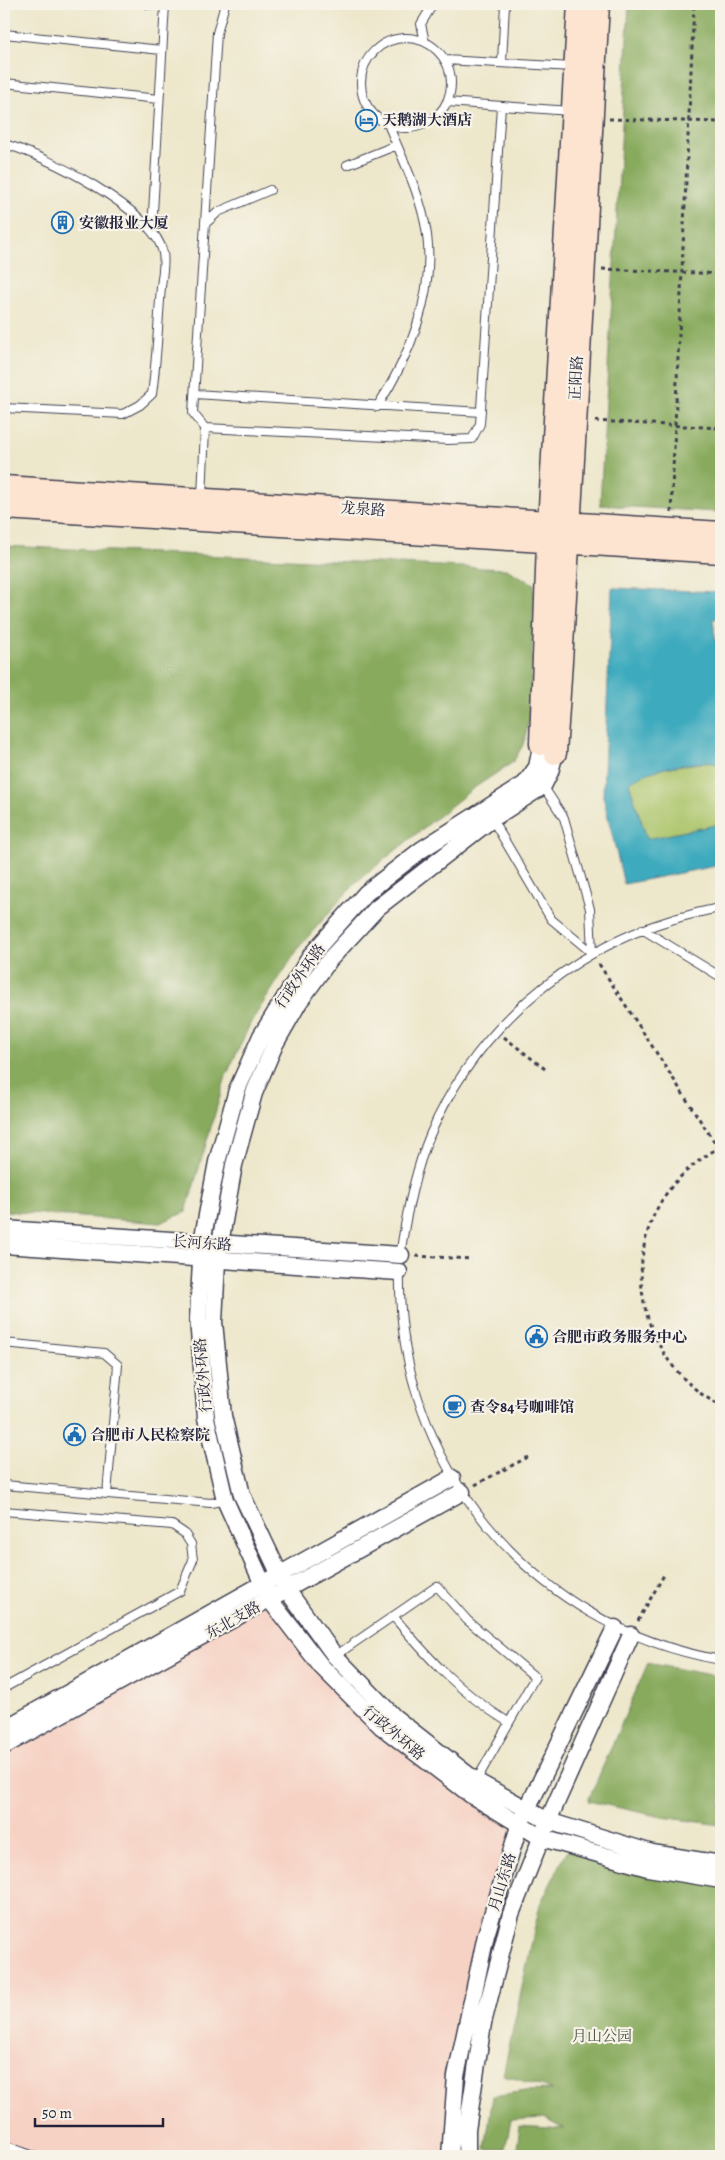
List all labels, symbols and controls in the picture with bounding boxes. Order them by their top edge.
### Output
hotel icon: 天鹅湖大酒店 [354,108,378,132]
place label: 天鹅湖大酒店 [382,110,472,130]
building icon: 安徽报业大厦 [51,211,75,235]
place label: 安徽报业大厦 [79,213,169,233]
street label: 正阳路 [565,355,587,401]
street label: 龙泉路 [340,497,386,521]
street label: 行政外环路 [270,940,330,1012]
street label: 长河东路 [171,1231,233,1255]
public building icon: 合肥市政务服务中心 [524,1325,548,1349]
place label: 合肥市政务服务中心 [552,1327,687,1347]
street label: 行政外环路 [190,1337,216,1413]
cafe icon: 查令84号咖啡馆 [442,1395,466,1419]
place label: 查令84号咖啡馆 [470,1397,574,1417]
public building icon: 合肥市人民检察院 [62,1423,86,1447]
place label: 合肥市人民检察院 [90,1425,210,1445]
street label: 东北支路 [202,1597,264,1643]
street label: 行政外环路 [359,1701,429,1765]
street label: 月山东路 [484,1850,520,1914]
park label: 月山公园 [572,2026,632,2046]
scale bar [35,2095,162,2127]
text: 50 m [42,2103,72,2123]

